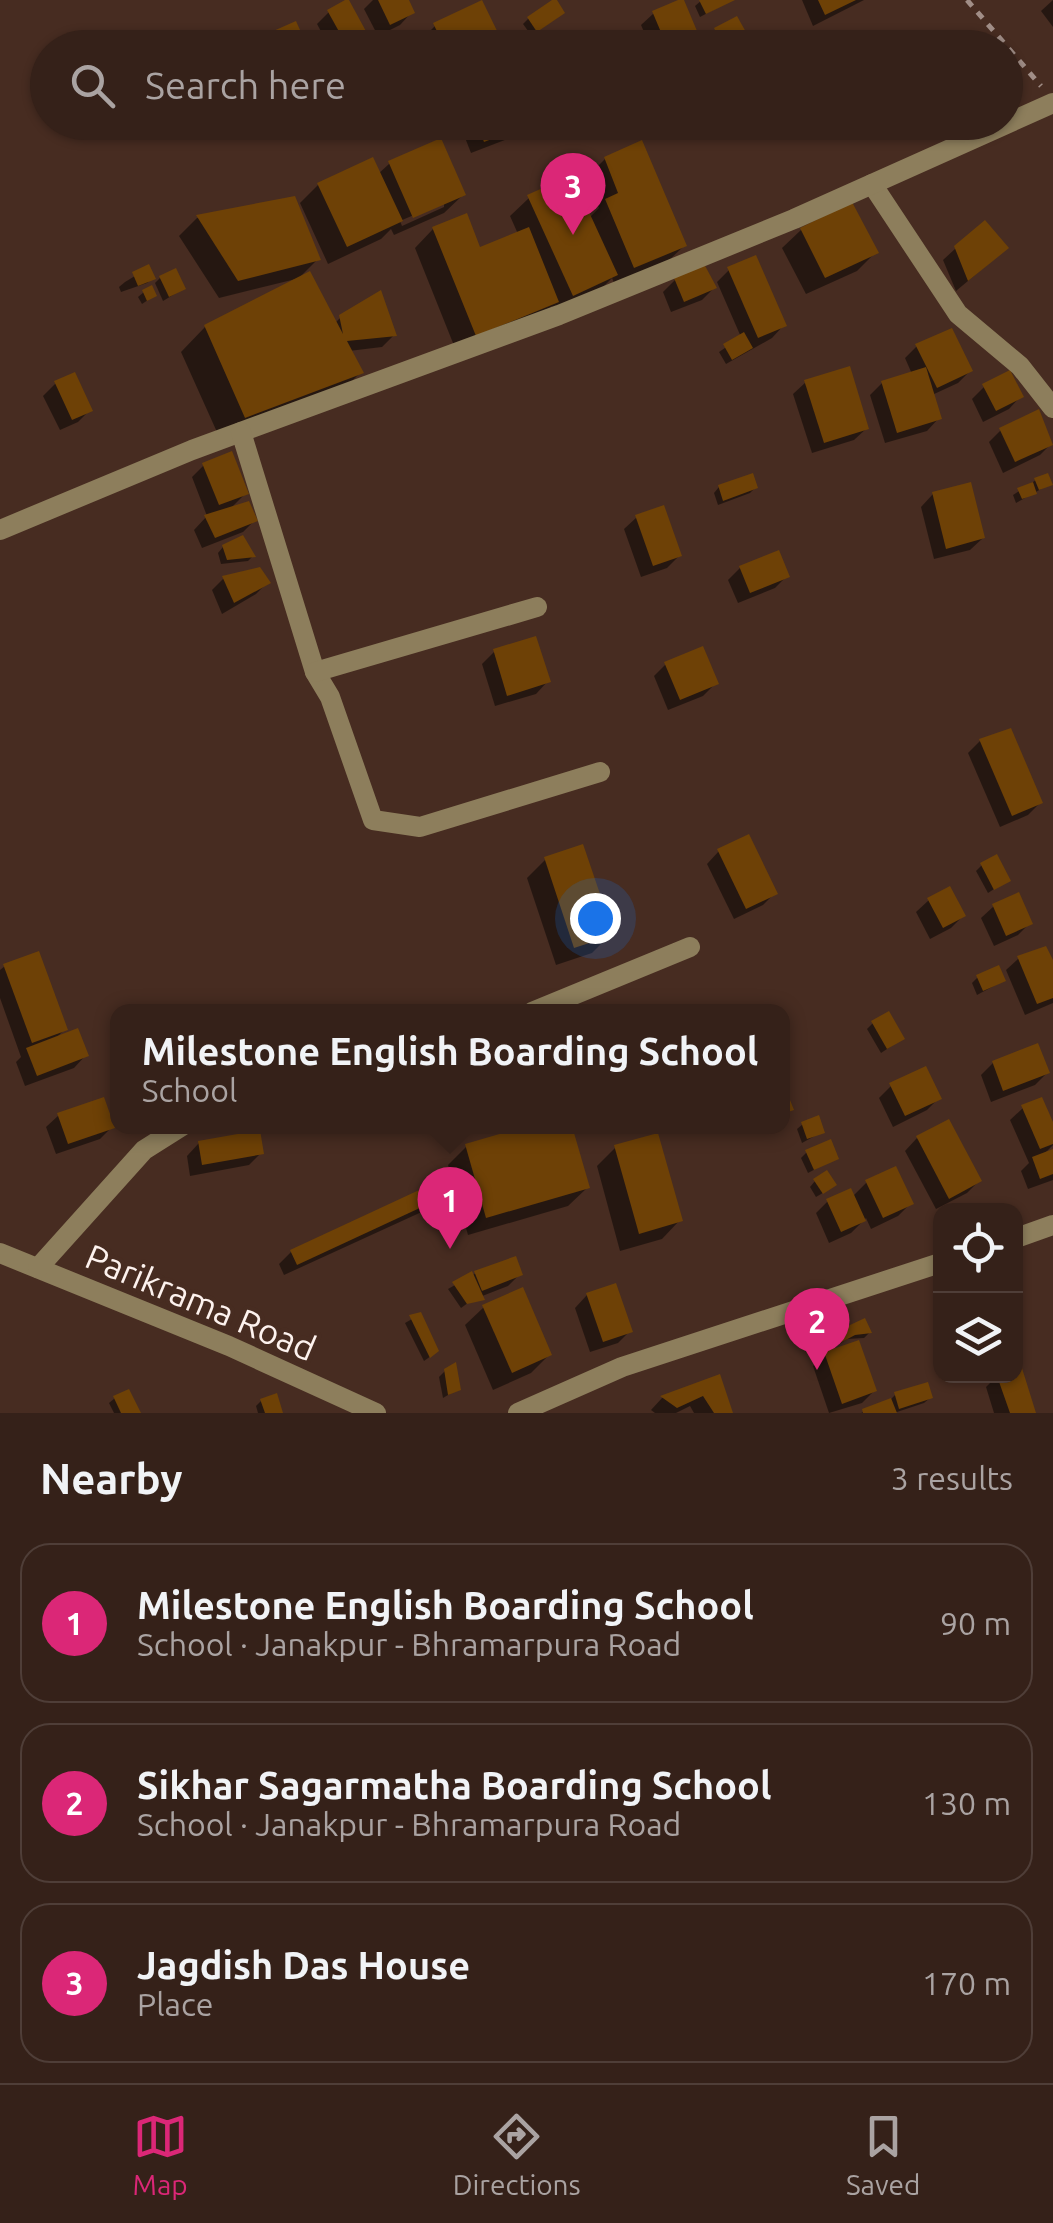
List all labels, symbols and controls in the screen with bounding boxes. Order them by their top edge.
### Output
search box [30,30,1023,140]
icon: search [65,58,120,113]
text: Search here [145,64,346,106]
pin: 3 [540,152,606,235]
your location [570,893,621,944]
popup [110,1004,790,1134]
text: Milestone English Boarding School [142,1030,758,1072]
text: School [142,1072,237,1108]
pin: 1 [418,1166,482,1249]
map controls [933,1203,1023,1383]
button: locate [933,1203,1023,1293]
street label: Parikrama Road [80,1235,322,1369]
pin: 2 [784,1288,850,1370]
button: layers [933,1293,1023,1383]
text: Nearby [40,1455,183,1502]
text: 3 results [891,1460,1013,1496]
text: Milestone English Boarding School [137,1584,754,1626]
text: 1 [65,1605,84,1641]
text: 90 m [940,1605,1011,1641]
text: School · Janakpur - Bhramarpura Road [137,1626,681,1662]
text: Sikhar Sagarmatha Boarding School [137,1764,772,1806]
text: 2 [65,1785,84,1821]
text: 130 m [922,1785,1011,1821]
text: School · Janakpur - Bhramarpura Road [137,1806,681,1842]
text: Jagdish Das House [137,1944,470,1986]
text: 3 [65,1965,84,2001]
text: 170 m [922,1965,1011,2001]
text: Place [137,1986,213,2022]
tab: Map [133,2109,188,2200]
tab: Directions [453,2109,581,2200]
tab: Saved [846,2109,920,2200]

